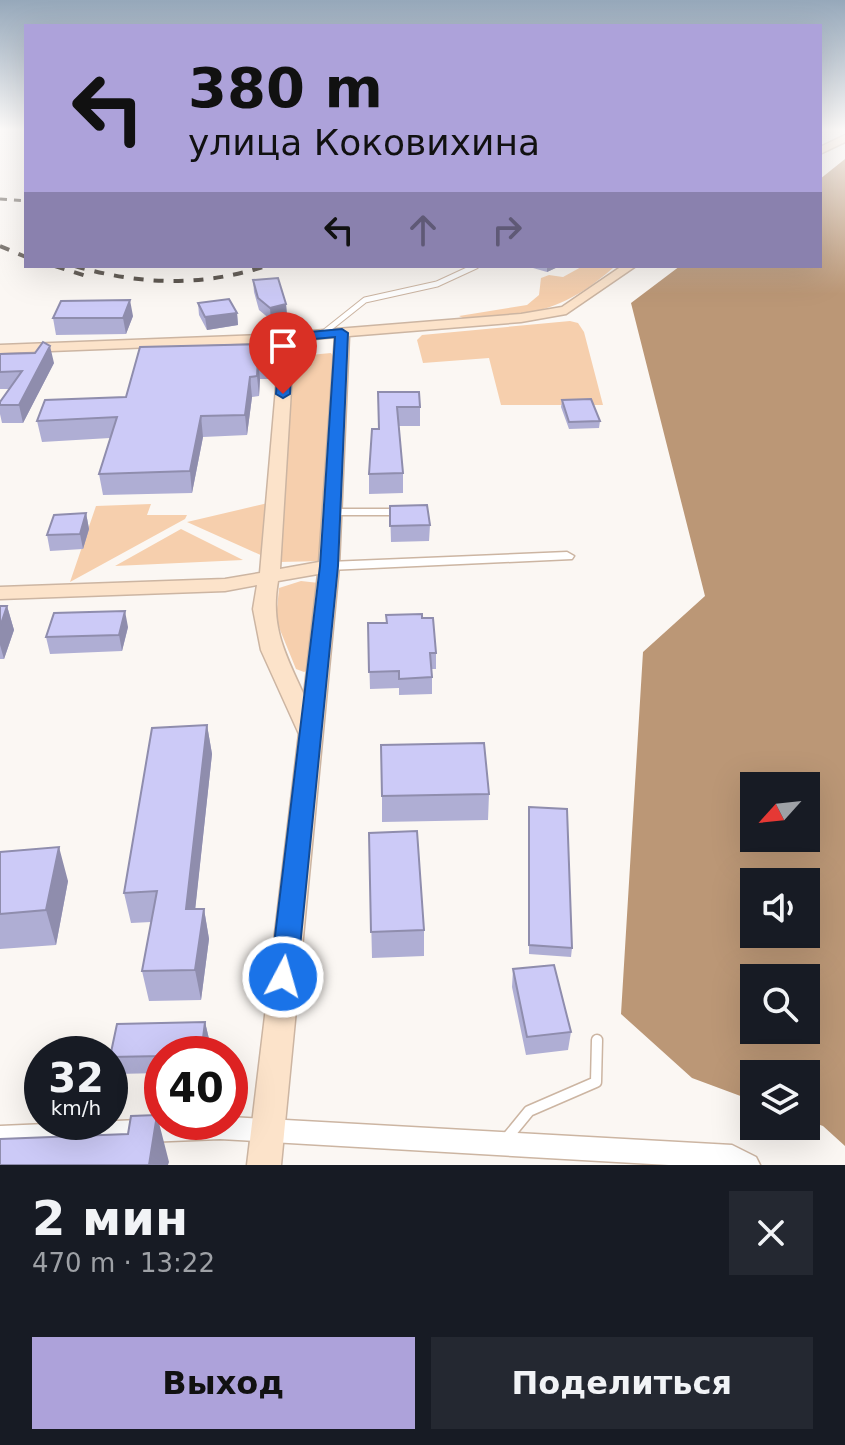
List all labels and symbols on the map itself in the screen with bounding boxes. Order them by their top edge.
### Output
pin [249,312,317,394]
north arrow [740,772,820,852]
position arrow [241,935,325,1019]
speed limit sign: 40 [144,1036,248,1140]

